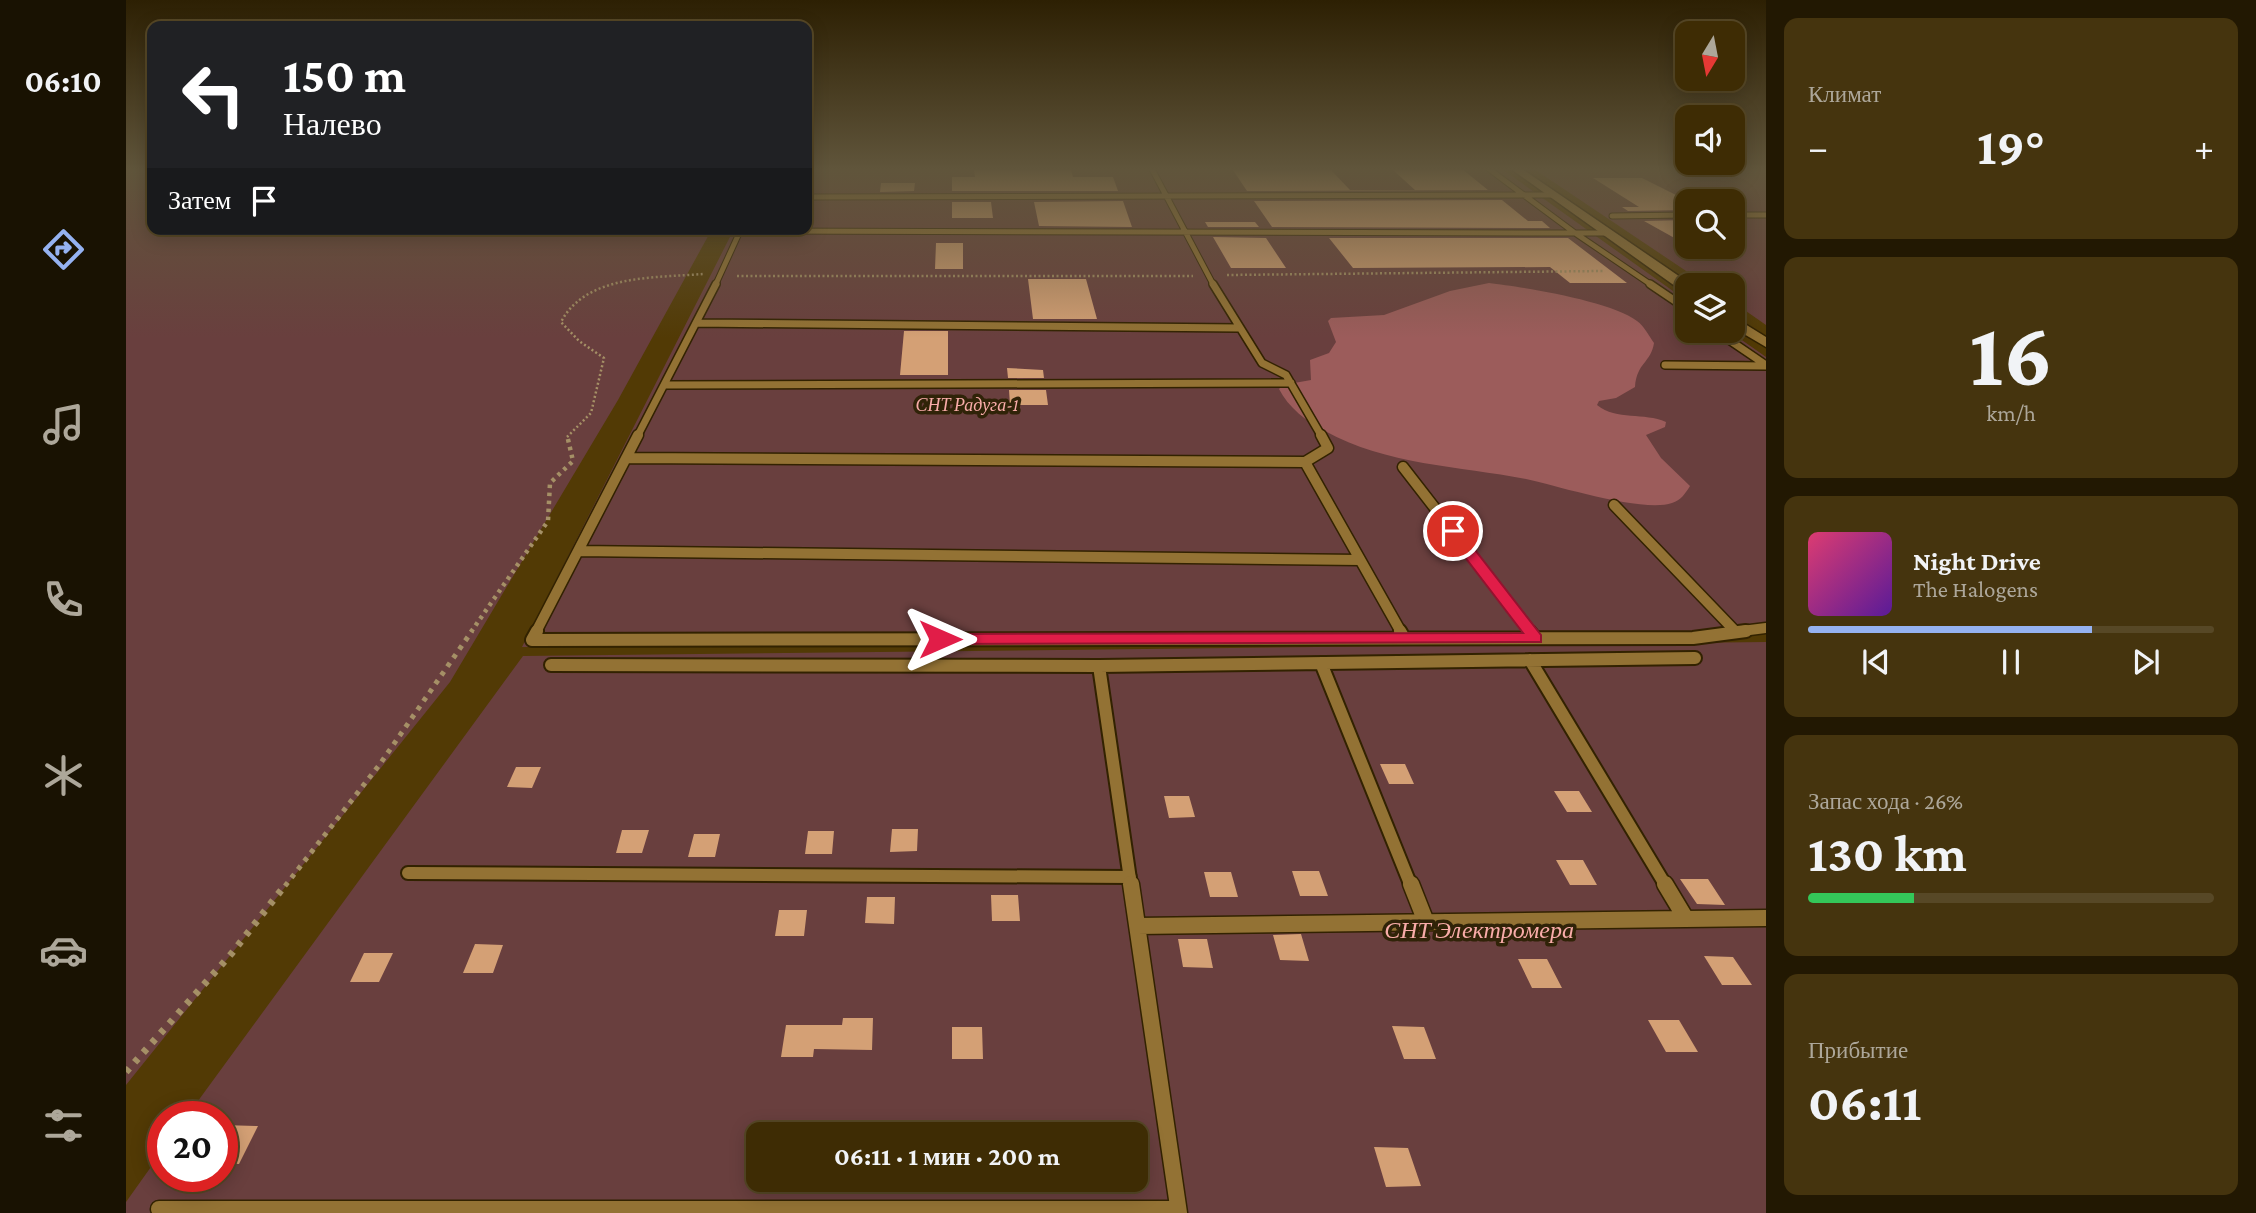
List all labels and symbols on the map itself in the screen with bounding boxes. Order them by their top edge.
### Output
north arrow [1675,21,1745,91]
park label: СНТ Радуга-1 [916,395,1018,415]
pin [1423,501,1483,561]
position arrow [903,602,977,676]
park label: СНТ Электромера [1384,916,1574,943]
speed limit sign: 20 [147,1101,238,1192]

